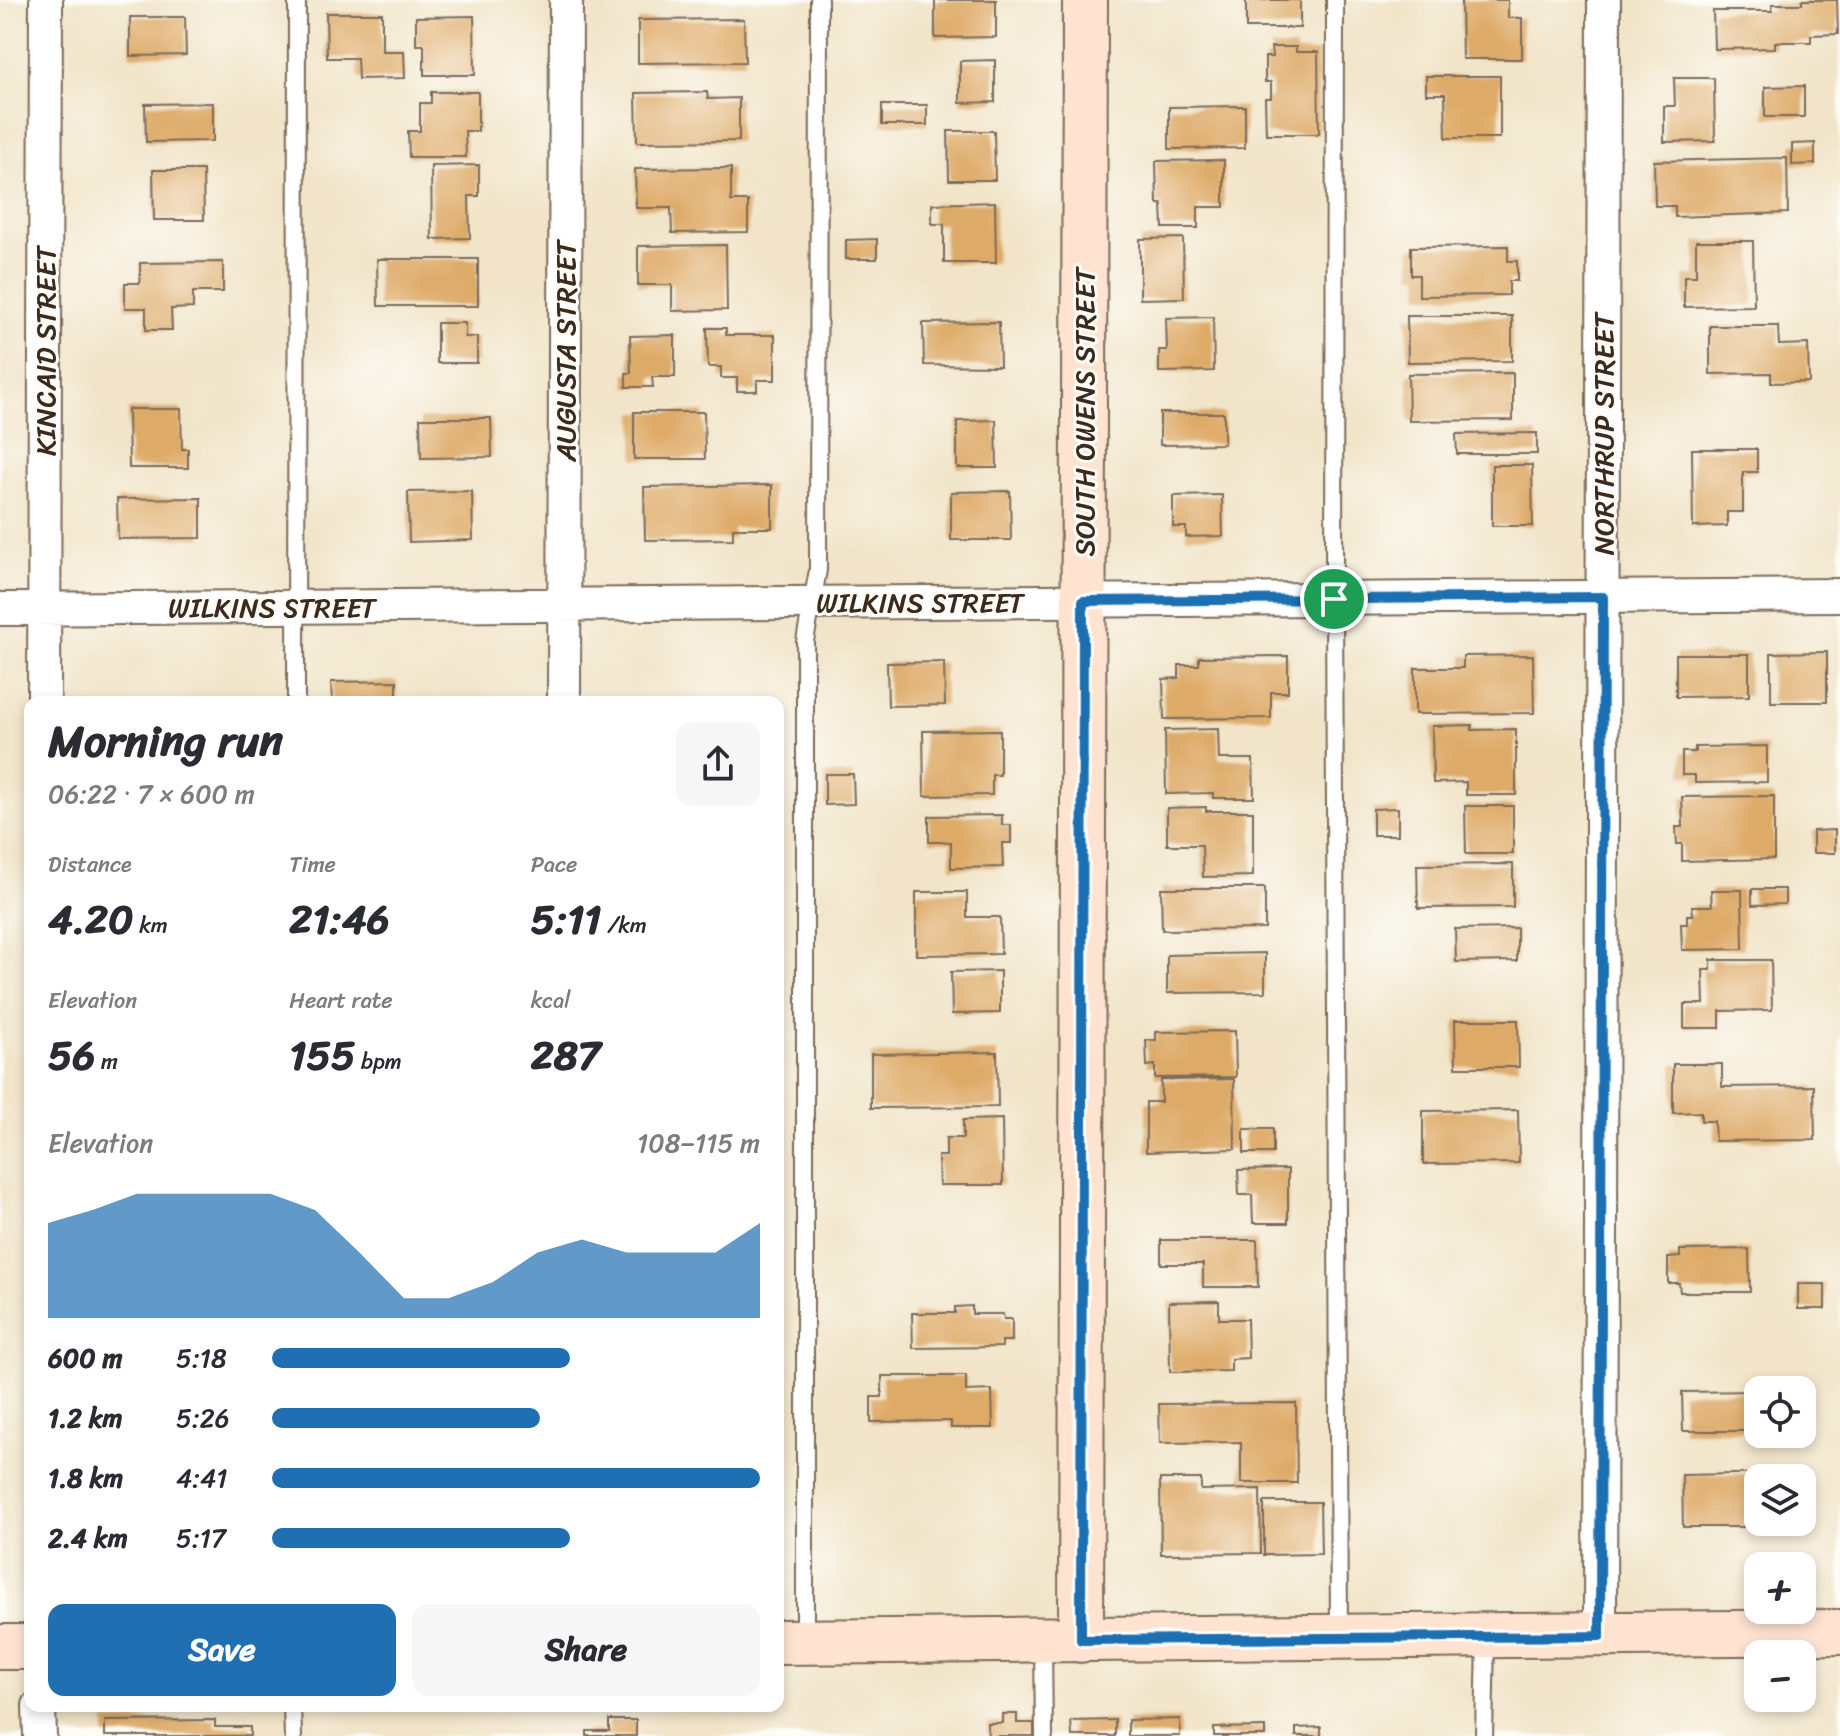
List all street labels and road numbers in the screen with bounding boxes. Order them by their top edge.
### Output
street label: AUGUSTA STREET [541,239,590,463]
street label: KINCAID STREET [21,244,70,456]
street label: SOUTH OWENS STREET [1060,266,1109,557]
street label: NORTHRUP STREET [1579,311,1628,555]
street label: WILKINS STREET [816,578,1026,627]
street label: WILKINS STREET [168,583,378,632]

